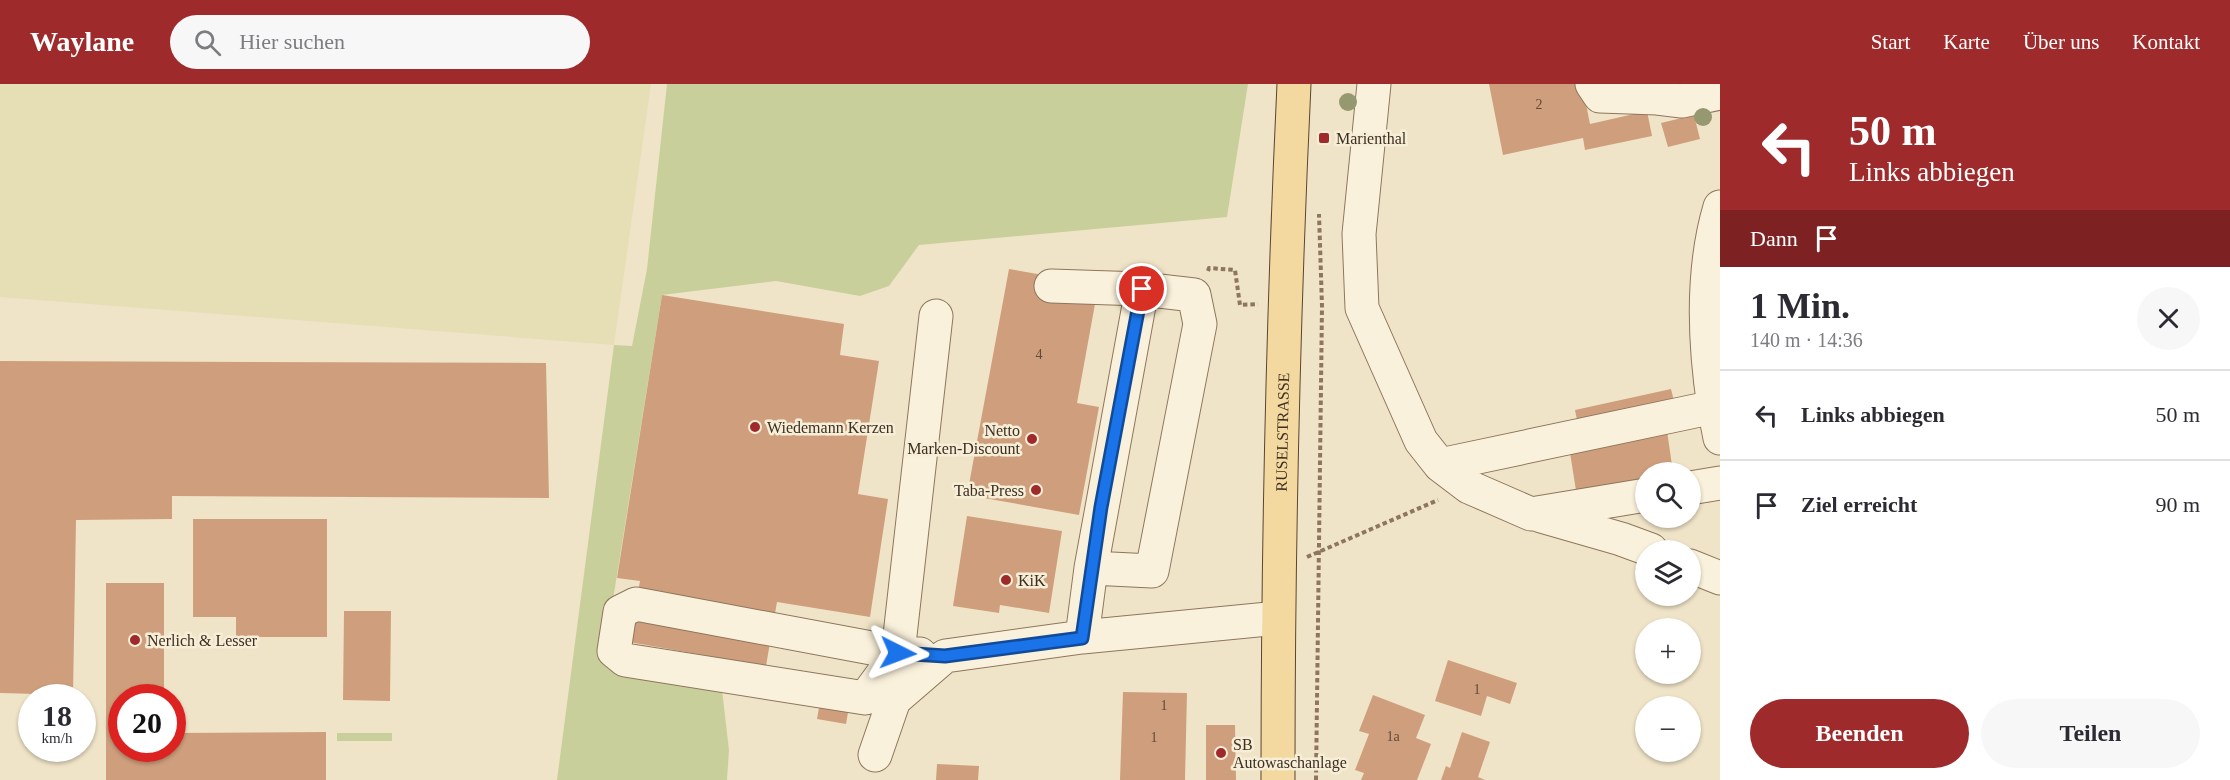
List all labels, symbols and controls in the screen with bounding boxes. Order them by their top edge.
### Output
search box [170,15,590,69]
text: Waylane [30,26,134,57]
icon: search [191,26,224,59]
text: Hier suchen [239,29,345,54]
text: Start [1871,30,1910,54]
text: Karte [1943,30,1990,54]
text: Über uns [2023,30,2099,54]
text: Kontakt [2132,30,2200,54]
house number: 2 [1536,97,1543,112]
icon: left [1750,108,1828,186]
text: 50 m [1849,108,1937,154]
place label: Marienthal [1336,130,1407,147]
marker: Marienthal [1317,131,1331,145]
text: Links abbiegen [1849,157,2015,187]
icon: arrive [1810,222,1843,255]
text: Dann [1750,226,1798,251]
pin [1116,263,1167,314]
icon: arrive [1125,272,1158,305]
text: 1 Min. [1750,286,1850,326]
button: close [2137,287,2200,350]
text: 140 m · 14:36 [1750,329,1863,351]
house number: 4 [1036,347,1043,362]
street label: RUSELSTRASSE [1272,372,1292,492]
icon: left [1750,399,1783,432]
text: Links abbiegen [1801,402,1945,427]
text: 50 m [2155,402,2200,427]
place label: Wiedemann Kerzen [767,419,894,436]
marker: Wiedemann Kerzen [748,420,762,434]
place label: Netto Marken-Discount [907,422,1021,457]
marker: Netto Marken-Discount [1025,432,1039,446]
map controls [1635,462,1701,762]
button: search [1635,462,1701,528]
place label: Taba-Press [954,482,1024,499]
marker: Taba-Press [1029,483,1043,497]
icon: arrive [1750,489,1783,522]
text: Ziel erreicht [1801,492,1917,517]
text: 90 m [2155,492,2200,517]
button: layers [1635,540,1701,606]
place label: KiK [1018,572,1046,589]
marker: KiK [999,573,1013,587]
button: + [1635,618,1701,684]
position arrow [866,621,930,685]
place label: Nerlich & Lesser [147,632,258,649]
marker: Nerlich & Lesser [128,633,142,647]
house number: 1 [1474,682,1481,697]
speed limit sign: 20 [108,684,186,762]
button: − [1635,696,1701,762]
house number: 1 [1161,698,1168,713]
text: 18 [42,699,72,732]
button: Beenden [1750,699,1969,768]
button: Teilen [1981,699,2200,768]
house number: 1a [1386,729,1400,744]
text: km/h [42,730,72,746]
house number: 1 [1151,730,1158,745]
place label: SB Autowaschanlage [1233,736,1347,772]
marker: SB Autowaschanlage [1214,746,1228,760]

